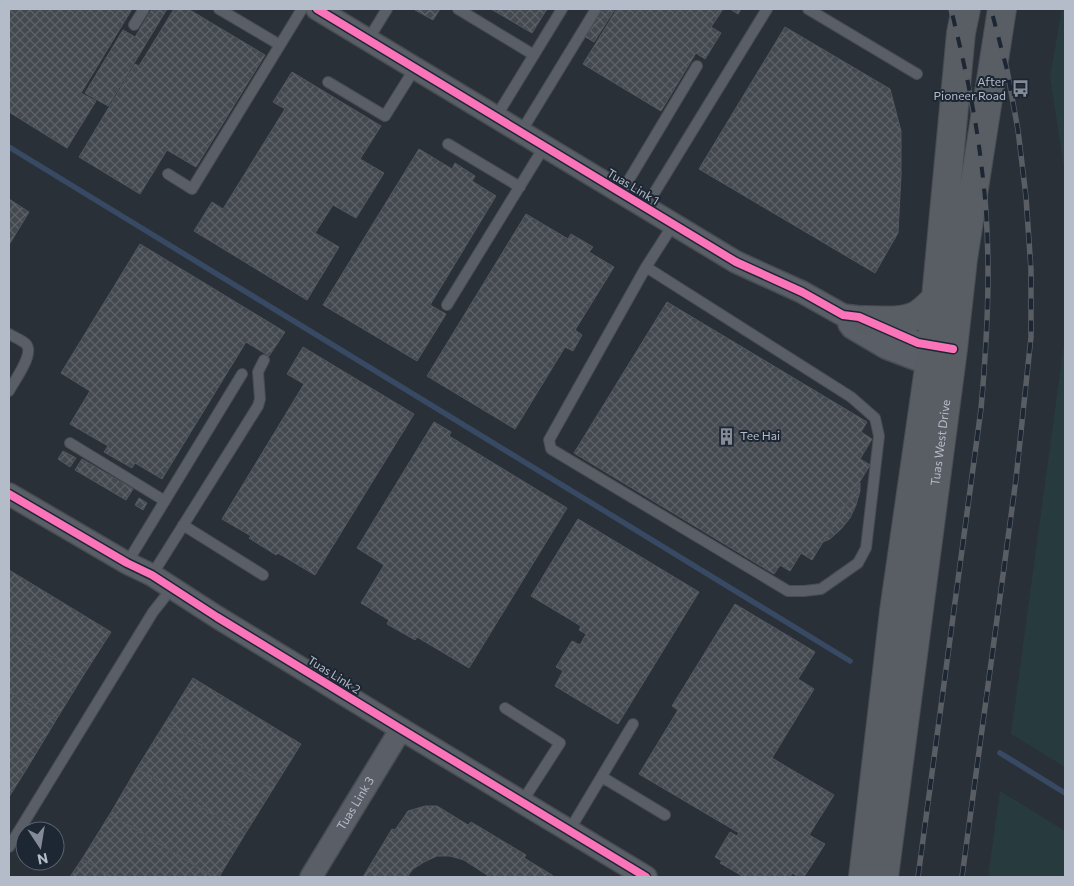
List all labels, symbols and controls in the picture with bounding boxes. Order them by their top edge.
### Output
place label: After Pioneer Road [934,74,1006,102]
bus stop icon: After Pioneer Road [1010,79,1030,99]
street label: Tuas Link 1 [605,165,662,207]
street label: Tuas West Drive [927,399,952,487]
building icon: Tee Hai [716,426,736,446]
place label: Tee Hai [740,428,780,442]
street label: Tuas Link 2 [305,652,364,696]
street label: Tuas Link 3 [333,774,376,832]
north arrow [15,821,65,871]
text: N [36,850,50,869]

